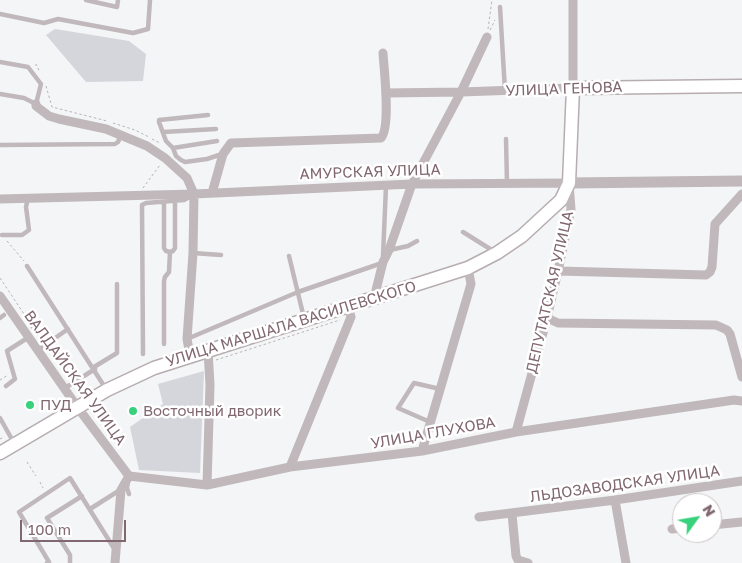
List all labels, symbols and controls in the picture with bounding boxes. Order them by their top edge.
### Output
street label: УЛИЦА ГЕНОВА [505,78,623,100]
street label: АМУРСКАЯ УЛИЦА [299,161,441,183]
street label: ДЕПУТАТСКАЯ УЛИЦА [523,209,577,375]
street label: УЛИЦА МАРШАЛА ВАСИЛЕВСКОГО [164,277,418,371]
street label: ВАЛДАЙСКАЯ УЛИЦА [20,307,130,449]
place label: ПУД [40,396,71,414]
marker: ПУД [24,399,36,411]
place label: Восточный дворик [143,402,281,420]
marker: Восточный дворик [127,405,139,417]
street label: УЛИЦА ГЛУХОВА [369,413,497,453]
street label: ЛЬДОЗАВОДСКАЯ УЛИЦА [529,462,721,506]
north arrow [672,493,722,543]
text: N [699,501,719,519]
scale bar [22,510,129,542]
text: 100 m [28,520,71,538]

